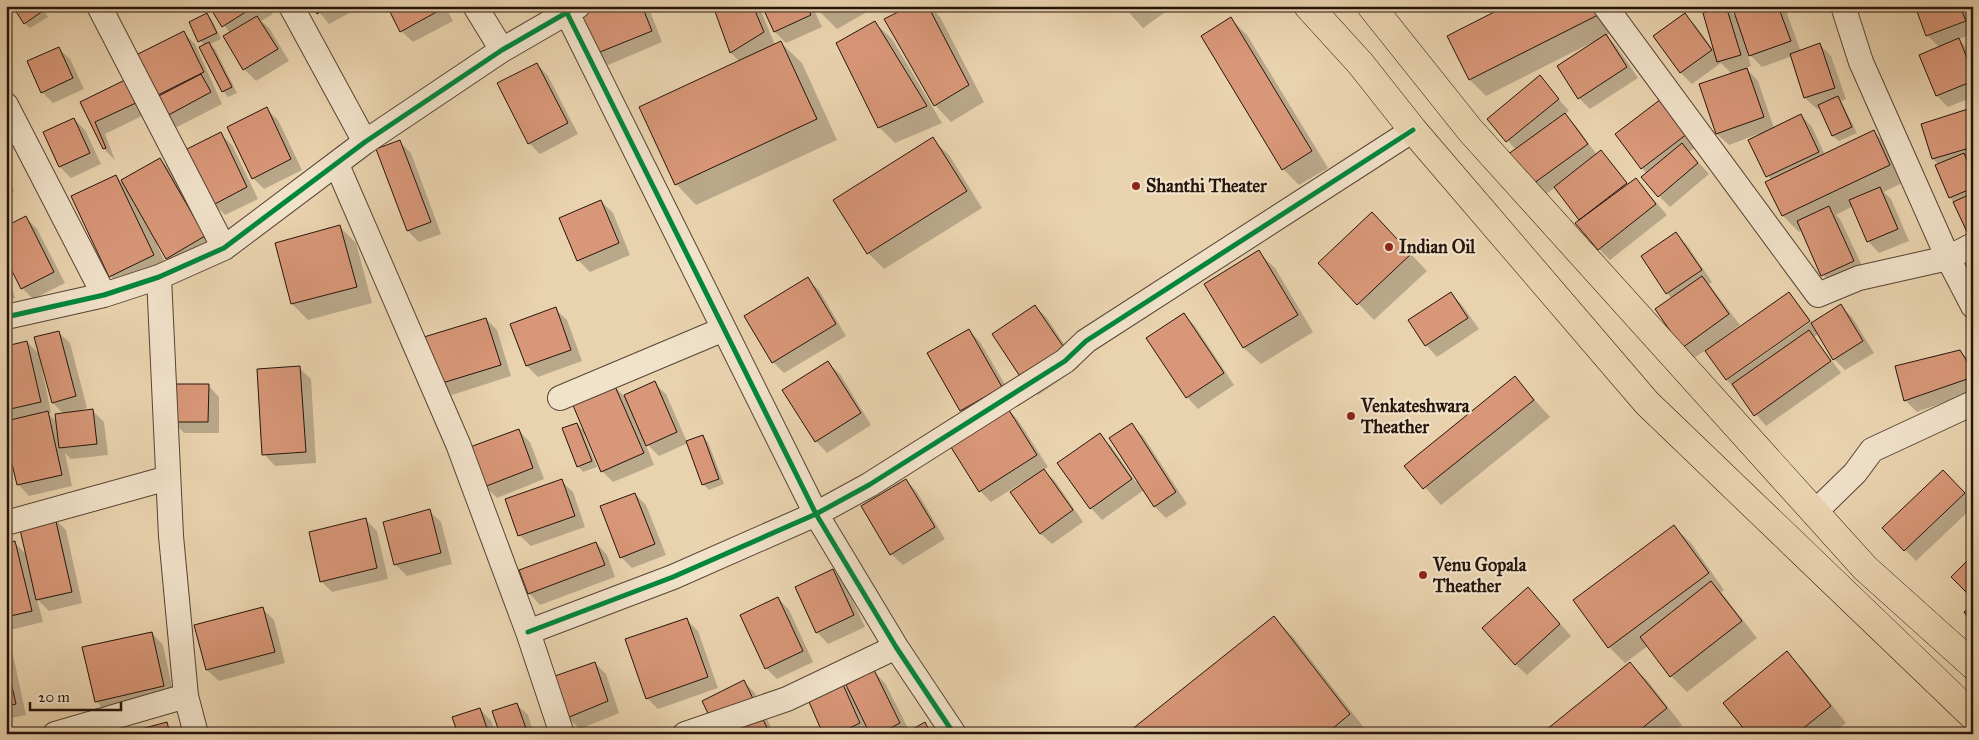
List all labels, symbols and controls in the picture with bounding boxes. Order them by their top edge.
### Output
place label: Shanthi Theater [1146,175,1268,197]
marker: Shanthi Theater [1130,180,1142,192]
place label: Indian Oil [1399,236,1476,258]
marker: Indian Oil [1383,241,1395,253]
place label: Venkateshwara Theather [1360,395,1470,438]
marker: Venkateshwara Theather [1345,410,1357,422]
place label: Venu Gopala Theather [1432,554,1527,597]
marker: Venu Gopala Theather [1417,569,1429,581]
scale bar [30,680,121,712]
text: 20 m [38,688,70,706]

